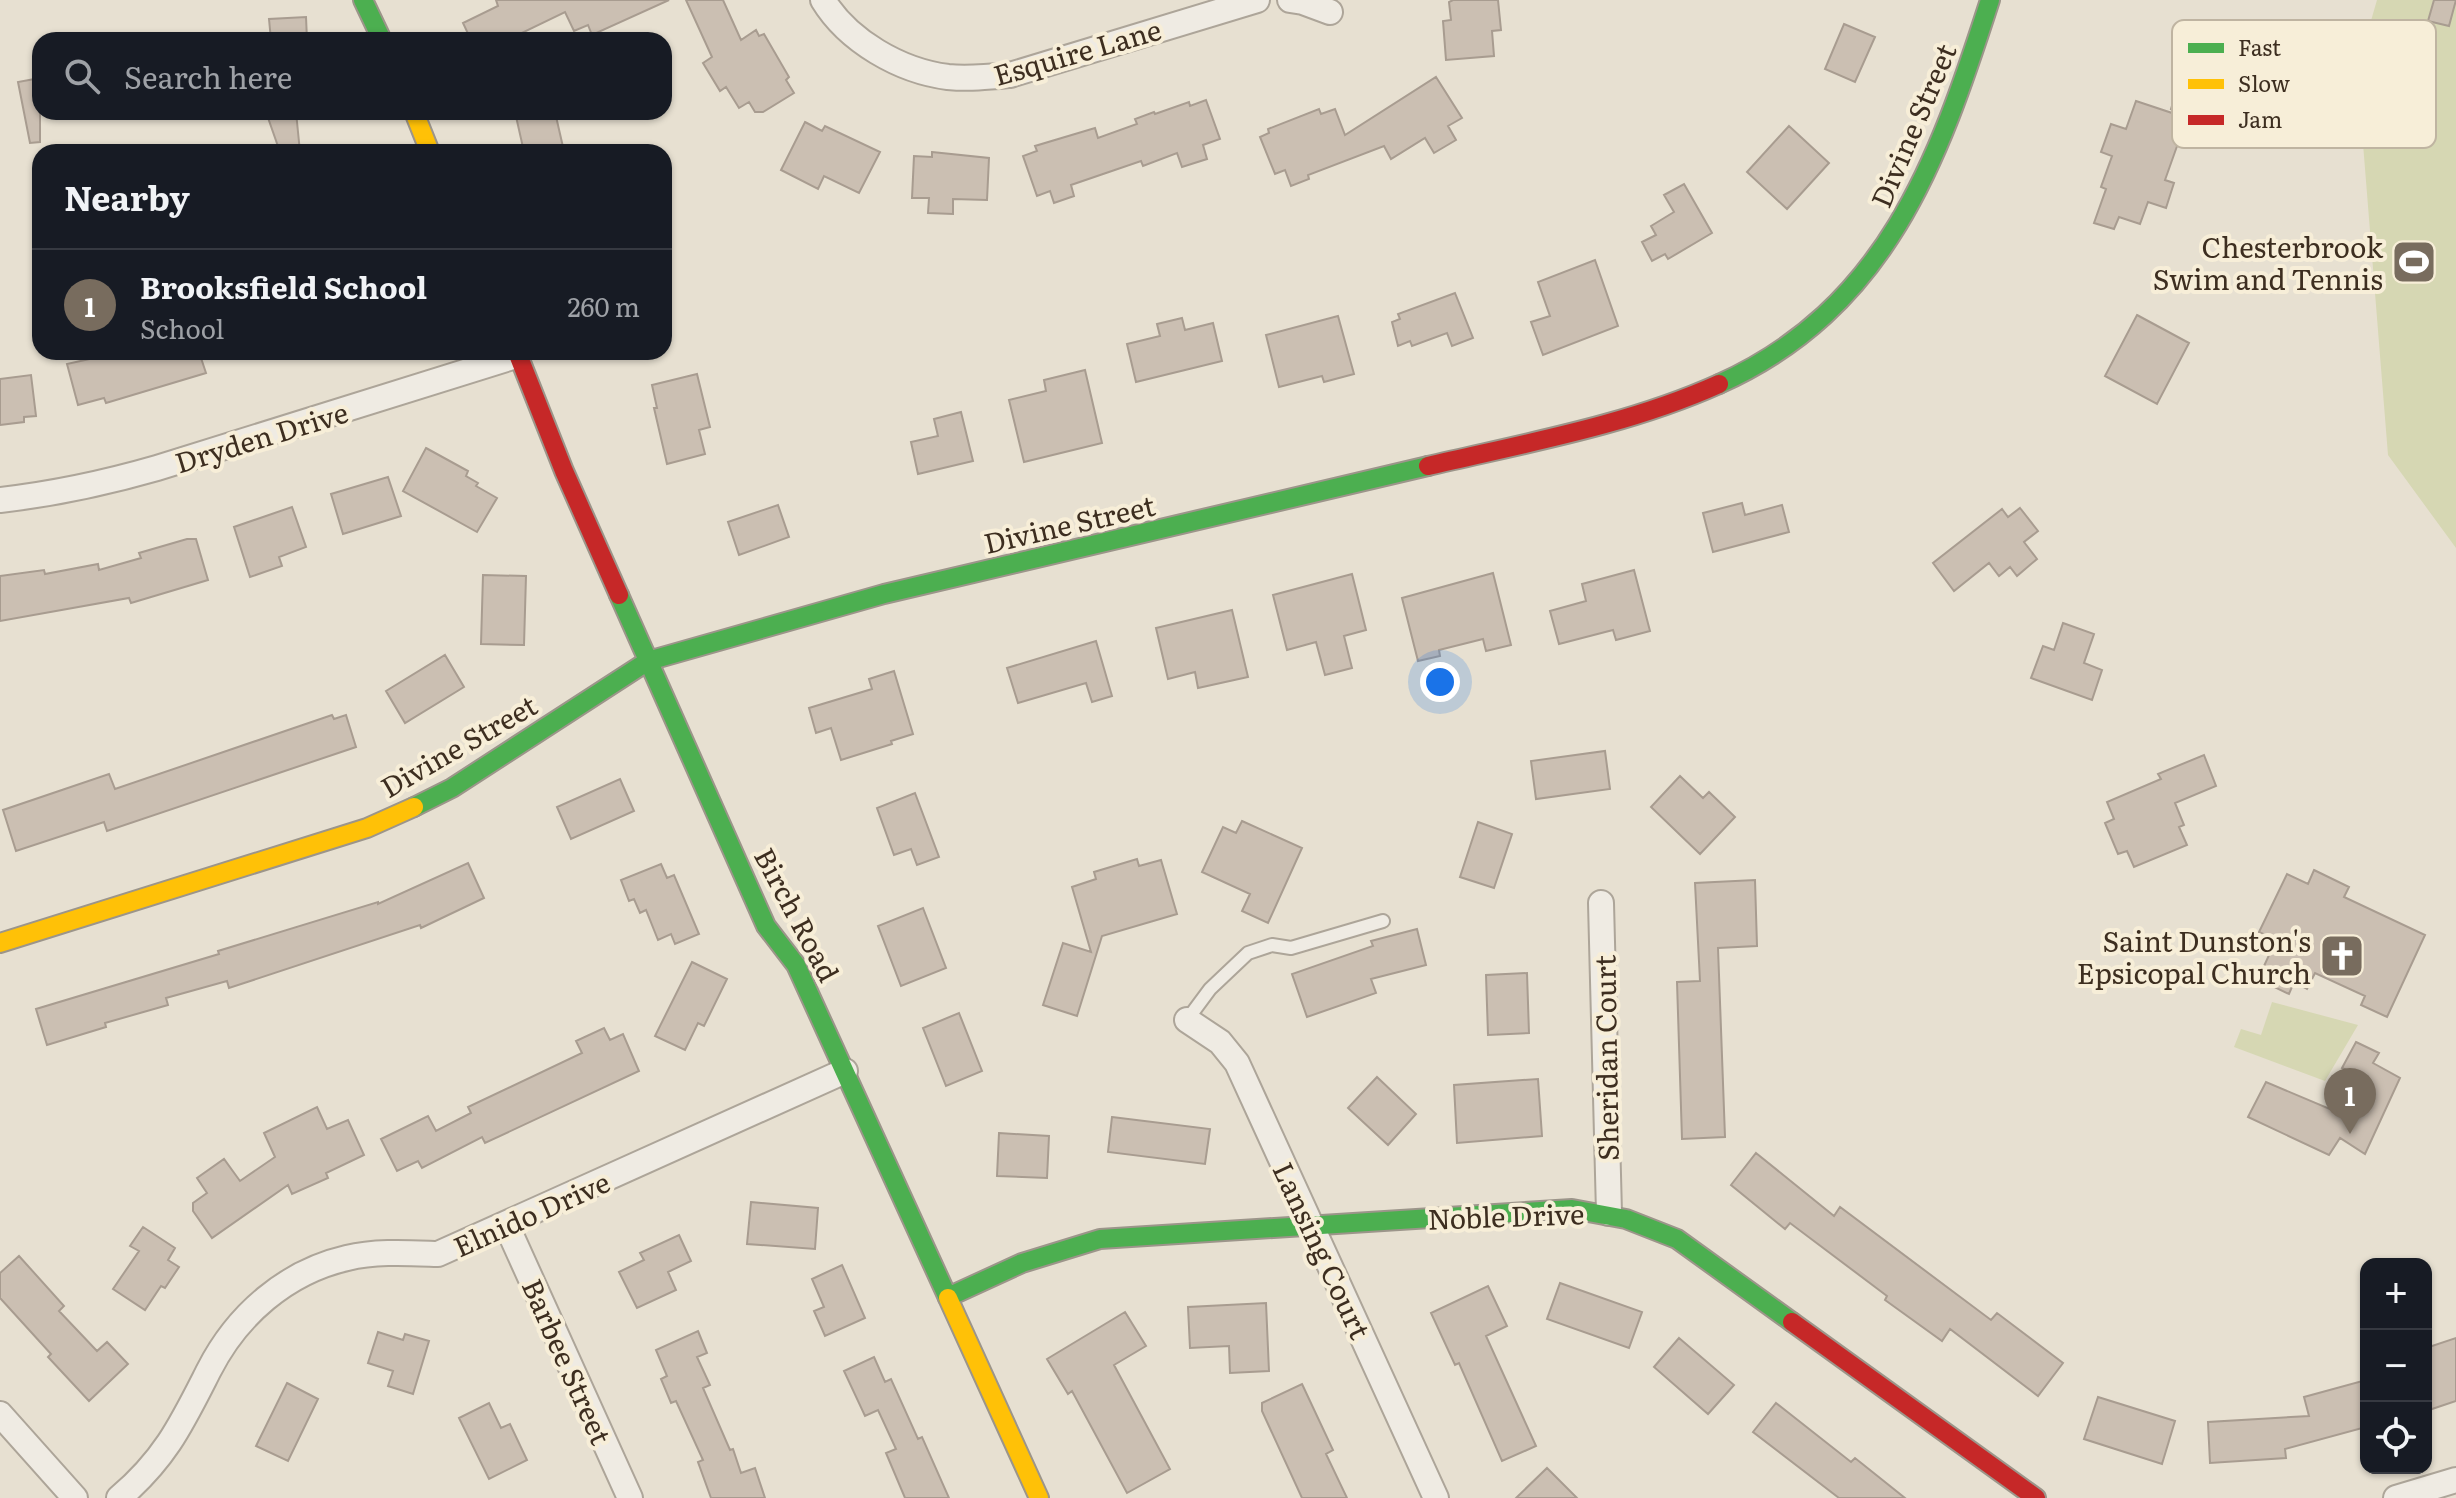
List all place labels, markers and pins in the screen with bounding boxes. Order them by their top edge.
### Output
place label: Chesterbrook Swim and Tennis [2153,225,2384,299]
sports icon: Chesterbrook Swim and Tennis [2390,238,2438,286]
place label: Saint Dunston's Epsicopal Church [2077,919,2311,993]
church icon: Saint Dunston's Epsicopal Church [2318,932,2366,980]
pin: 1 [2324,1068,2376,1134]

